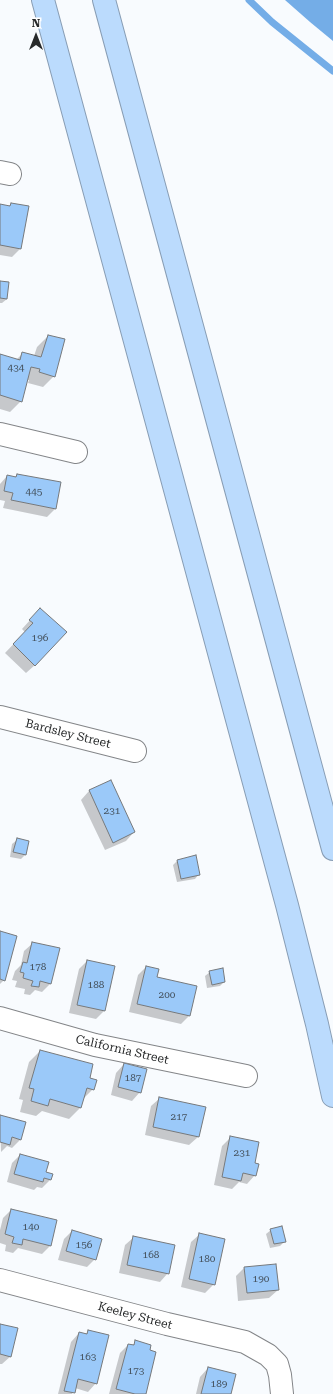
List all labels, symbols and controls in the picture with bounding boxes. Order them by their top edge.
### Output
north arrow [16,16,56,56]
text: N [32,17,40,30]
house number: 434 [8,362,24,374]
house number: 445 [26,486,42,498]
house number: 196 [32,632,48,644]
street label: Bardsley Street [24,716,112,752]
house number: 231 [104,805,120,817]
house number: 178 [30,961,46,973]
house number: 188 [88,979,104,991]
house number: 200 [159,989,175,1001]
street label: California Street [74,1032,170,1068]
house number: 187 [125,1072,141,1084]
house number: 217 [171,1111,187,1123]
house number: 231 [234,1147,250,1159]
house number: 140 [23,1221,39,1233]
house number: 156 [76,1239,92,1251]
house number: 168 [143,1249,159,1261]
house number: 180 [199,1253,215,1265]
house number: 190 [253,1273,269,1285]
street label: Keeley Street [96,1299,174,1333]
house number: 163 [80,1351,96,1363]
house number: 173 [128,1365,144,1377]
house number: 189 [211,1378,227,1390]

